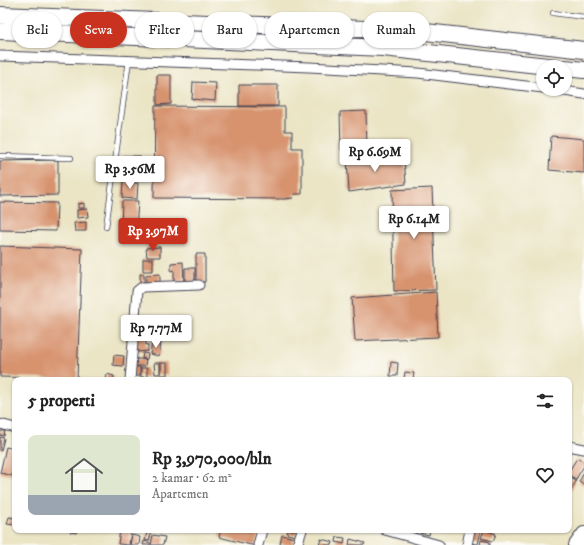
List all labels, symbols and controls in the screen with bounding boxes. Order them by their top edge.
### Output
chip: Beli [12,12,62,48]
chip: Sewa [70,12,127,48]
chip: Filter [135,12,194,48]
chip: Baru [202,12,257,48]
chip: Apartemen [265,12,354,48]
chip: Rumah [362,12,430,48]
map controls [536,60,572,96]
button: locate [536,60,572,96]
pin: Rp 6.69M [334,139,416,173]
text: Rp 6.69M [349,144,401,160]
pin: Rp 3.56M [89,156,171,190]
text: Rp 3.56M [105,161,155,177]
pin: Rp 6.14M [373,206,455,240]
text: Rp 6.14M [388,211,440,227]
pin: Rp 3.97M [112,218,194,252]
text: Rp 3.97M [127,223,179,239]
pin: Rp 7.77M [115,315,197,349]
text: Rp 7.77M [130,320,182,336]
text: 5 properti [28,390,95,412]
icon: filters [534,390,556,412]
text: Rp 3,970,000/bln [152,448,272,470]
icon: home [60,451,108,499]
icon: heart [534,464,556,486]
text: 2 kamar · 62 m² [152,470,232,486]
text: Apartemen [152,486,209,502]

